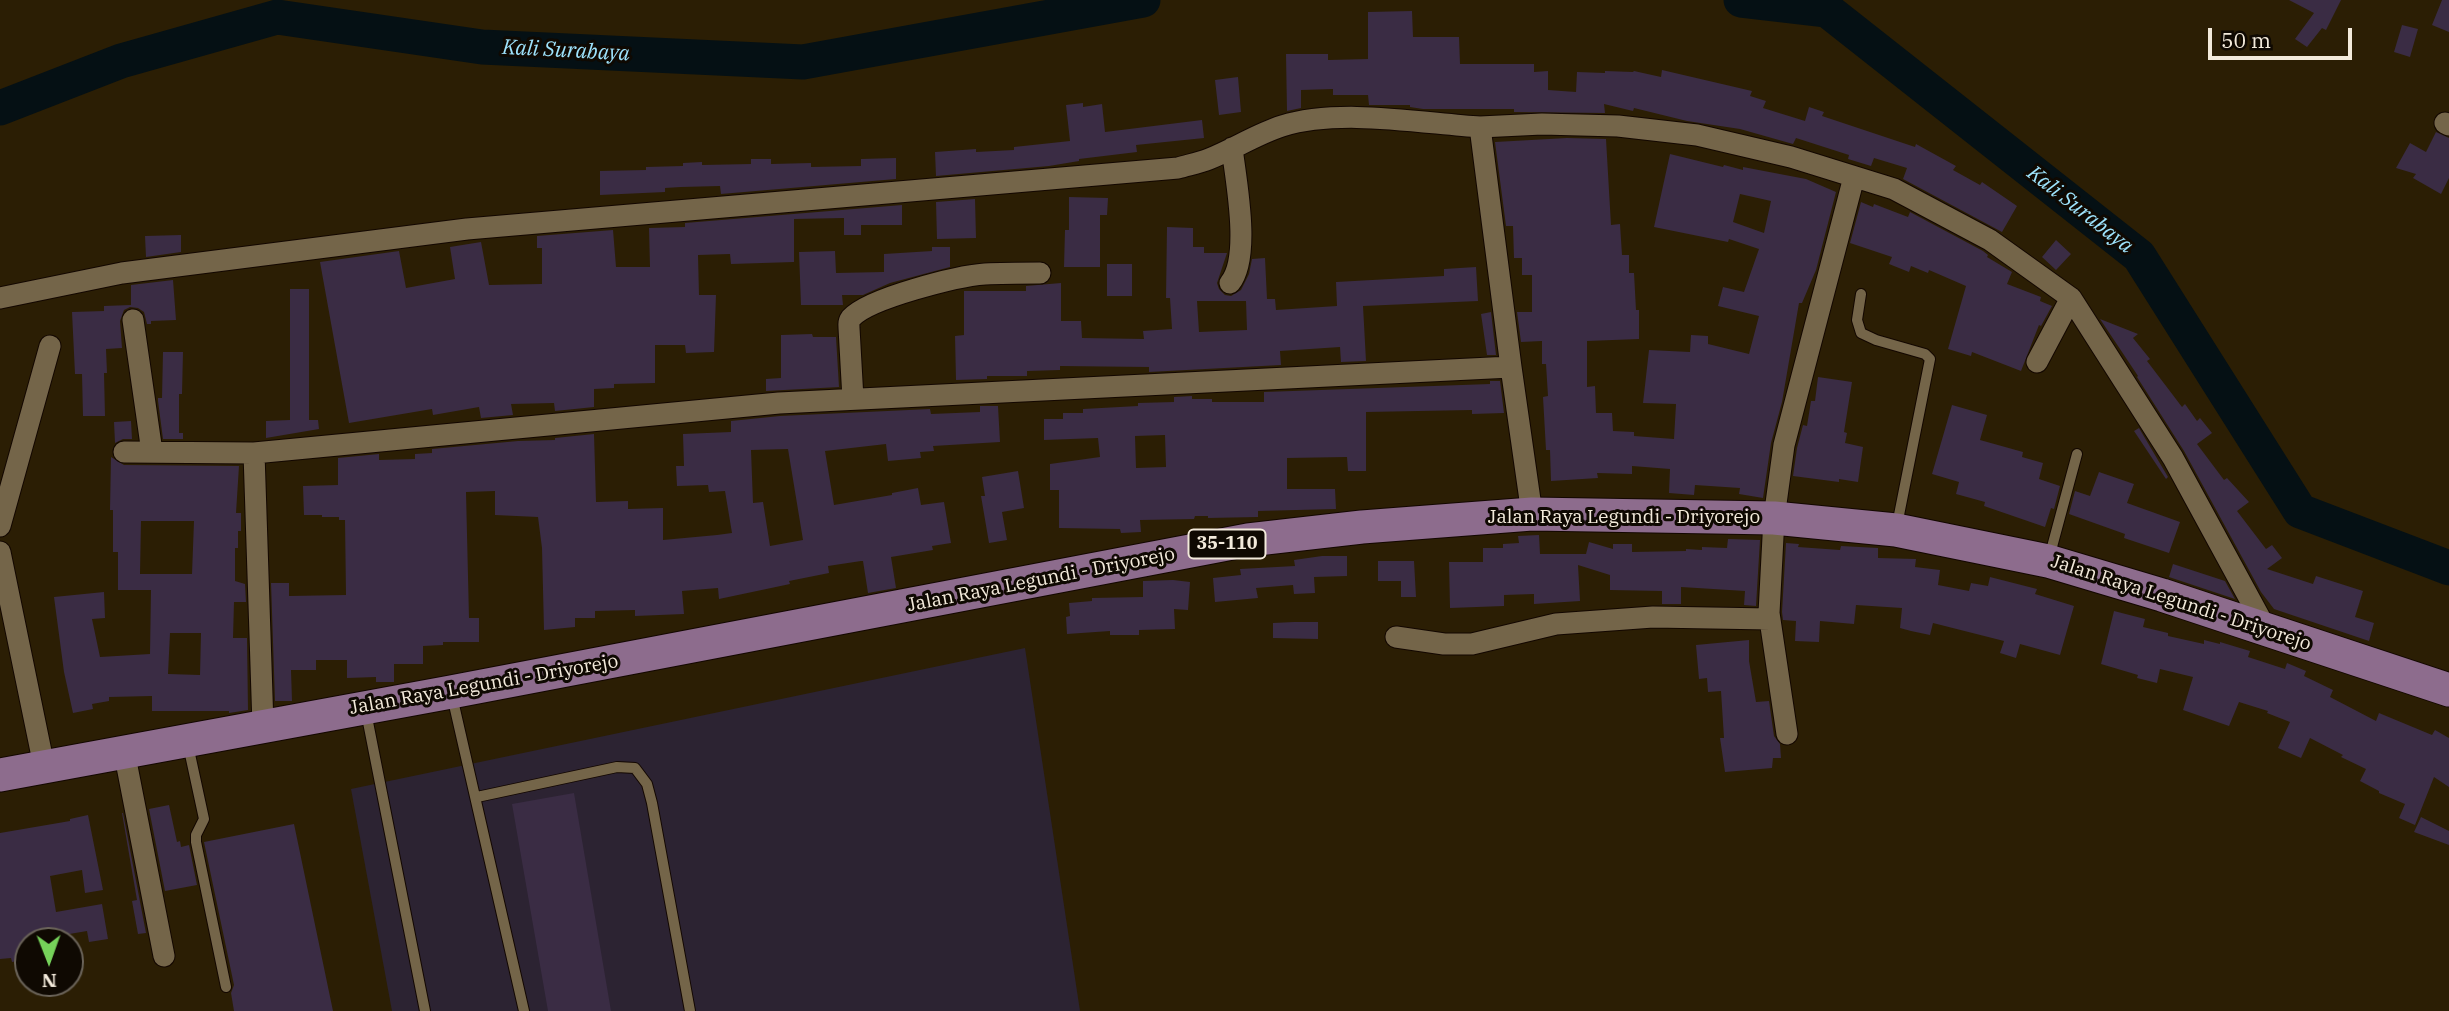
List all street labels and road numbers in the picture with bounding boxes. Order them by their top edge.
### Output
street label: Jalan Raya Legundi - Driyorejo [1488,507,1760,529]
road number: 35-110 [1188,530,1266,558]
street label: Jalan Raya Legundi - Driyorejo [905,543,1177,617]
street label: Jalan Raya Legundi - Driyorejo [2048,550,2314,656]
street label: Jalan Raya Legundi - Driyorejo [348,650,620,720]

